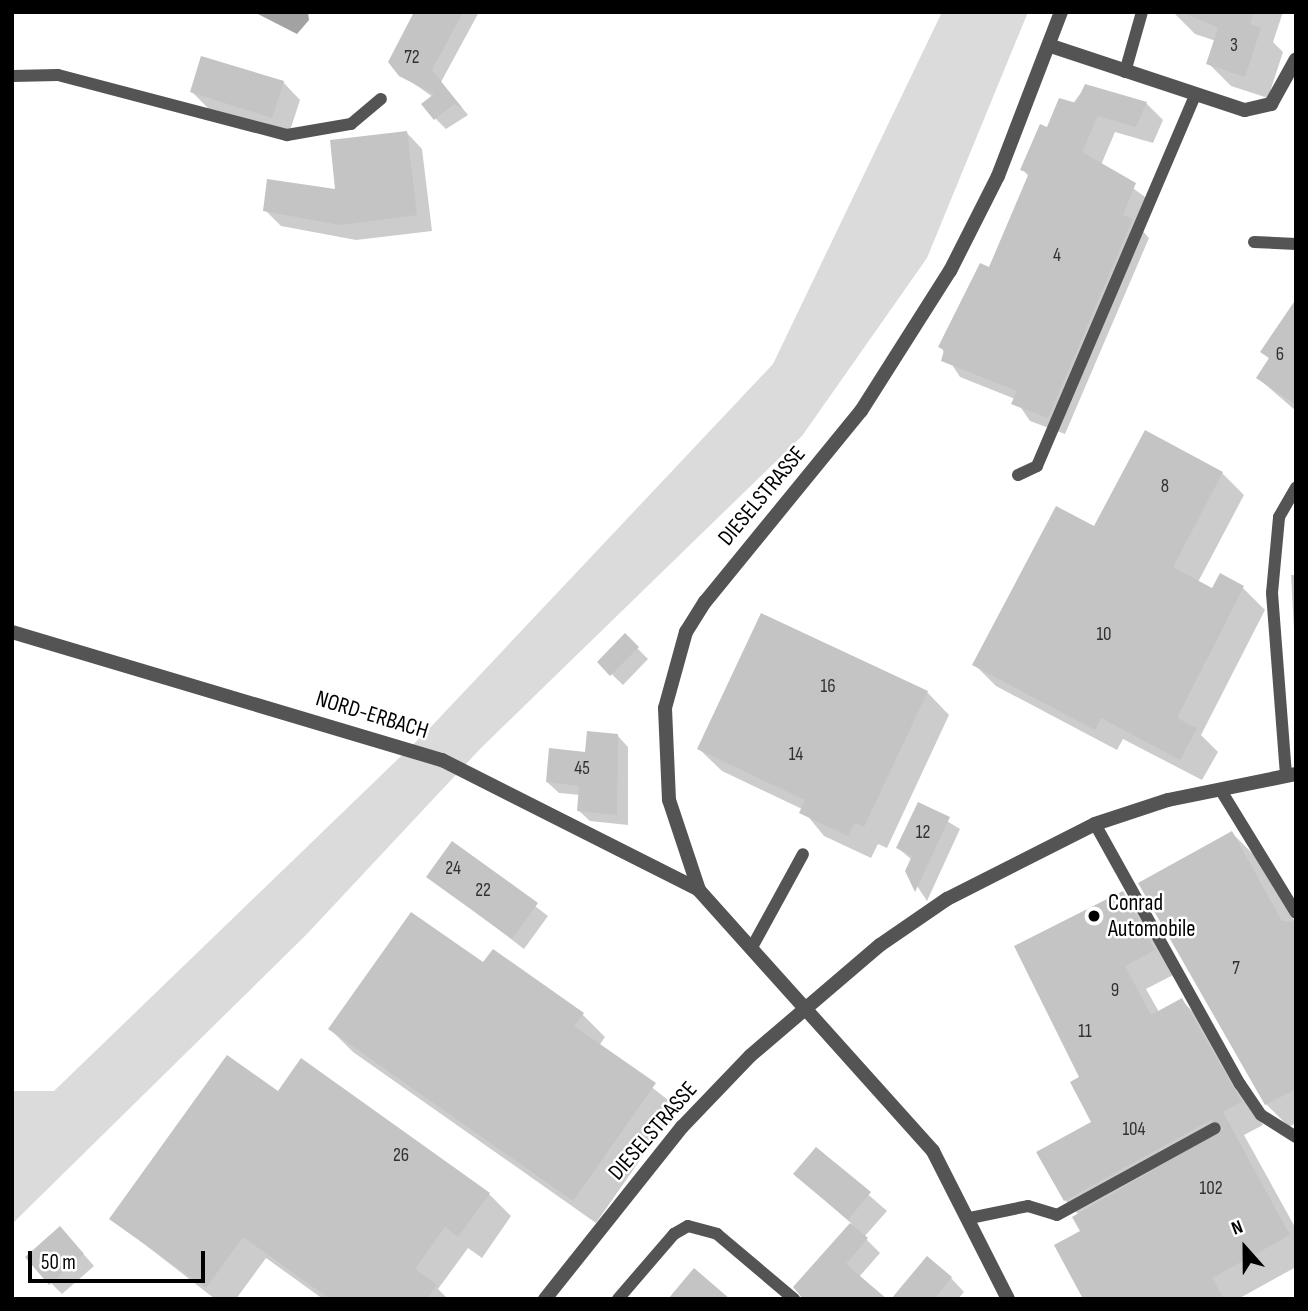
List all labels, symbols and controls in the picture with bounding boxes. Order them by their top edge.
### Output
house number: 3 [1230,35,1238,57]
house number: 72 [404,47,420,69]
house number: 4 [1053,245,1061,267]
house number: 6 [1276,344,1284,366]
street label: DIESELSTRASSE [712,441,812,551]
house number: 8 [1161,476,1169,498]
house number: 10 [1096,624,1112,646]
house number: 16 [821,676,835,698]
street label: NORD-ERBACH [312,685,432,745]
house number: 14 [789,744,803,766]
house number: 45 [574,758,590,780]
house number: 12 [916,822,930,844]
house number: 24 [445,858,461,880]
house number: 22 [475,880,491,902]
place label: Conrad Automobile [1108,889,1195,943]
marker: Conrad Automobile [1086,908,1102,924]
house number: 7 [1232,958,1240,980]
house number: 9 [1111,980,1119,1002]
house number: 11 [1078,1021,1092,1043]
street label: DIESELSTRASSE [603,1076,703,1186]
house number: 104 [1122,1119,1146,1141]
house number: 26 [393,1145,409,1167]
house number: 102 [1200,1178,1222,1200]
north arrow [1210,1213,1280,1283]
text: N [1228,1215,1246,1240]
scale bar [32,1238,208,1282]
text: 50 m [41,1250,76,1275]

